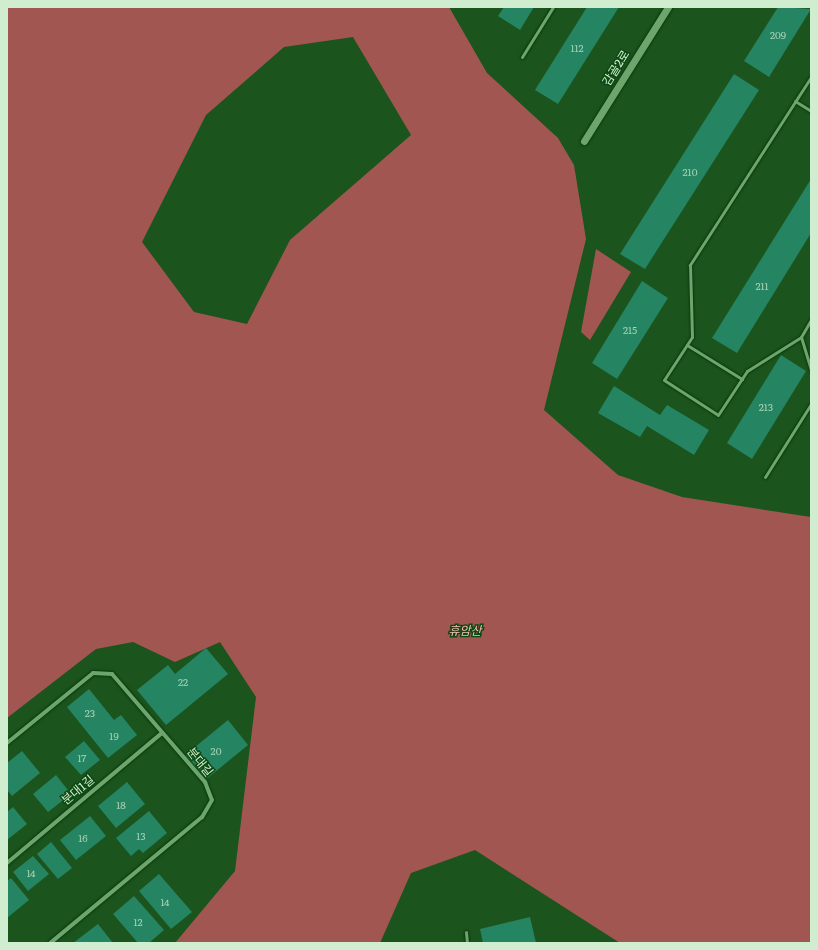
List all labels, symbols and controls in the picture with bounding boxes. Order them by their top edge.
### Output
house number: 209 [770,29,786,41]
house number: 112 [570,42,584,54]
street label: 감골2로 [600,48,632,88]
house number: 210 [683,166,697,178]
house number: 211 [755,280,769,292]
house number: 215 [623,324,637,336]
house number: 213 [759,401,773,413]
park label: 휴암산 [448,624,482,638]
house number: 22 [178,676,188,688]
house number: 23 [85,707,95,719]
house number: 19 [109,730,119,742]
street label: 분대길 [184,745,216,779]
house number: 20 [211,745,221,757]
house number: 17 [78,752,86,764]
street label: 분대1길 [59,772,97,808]
house number: 18 [116,799,126,811]
house number: 13 [136,830,146,842]
house number: 16 [78,832,88,844]
house number: 14 [26,867,36,879]
house number: 14 [160,896,170,908]
house number: 12 [133,916,143,928]

